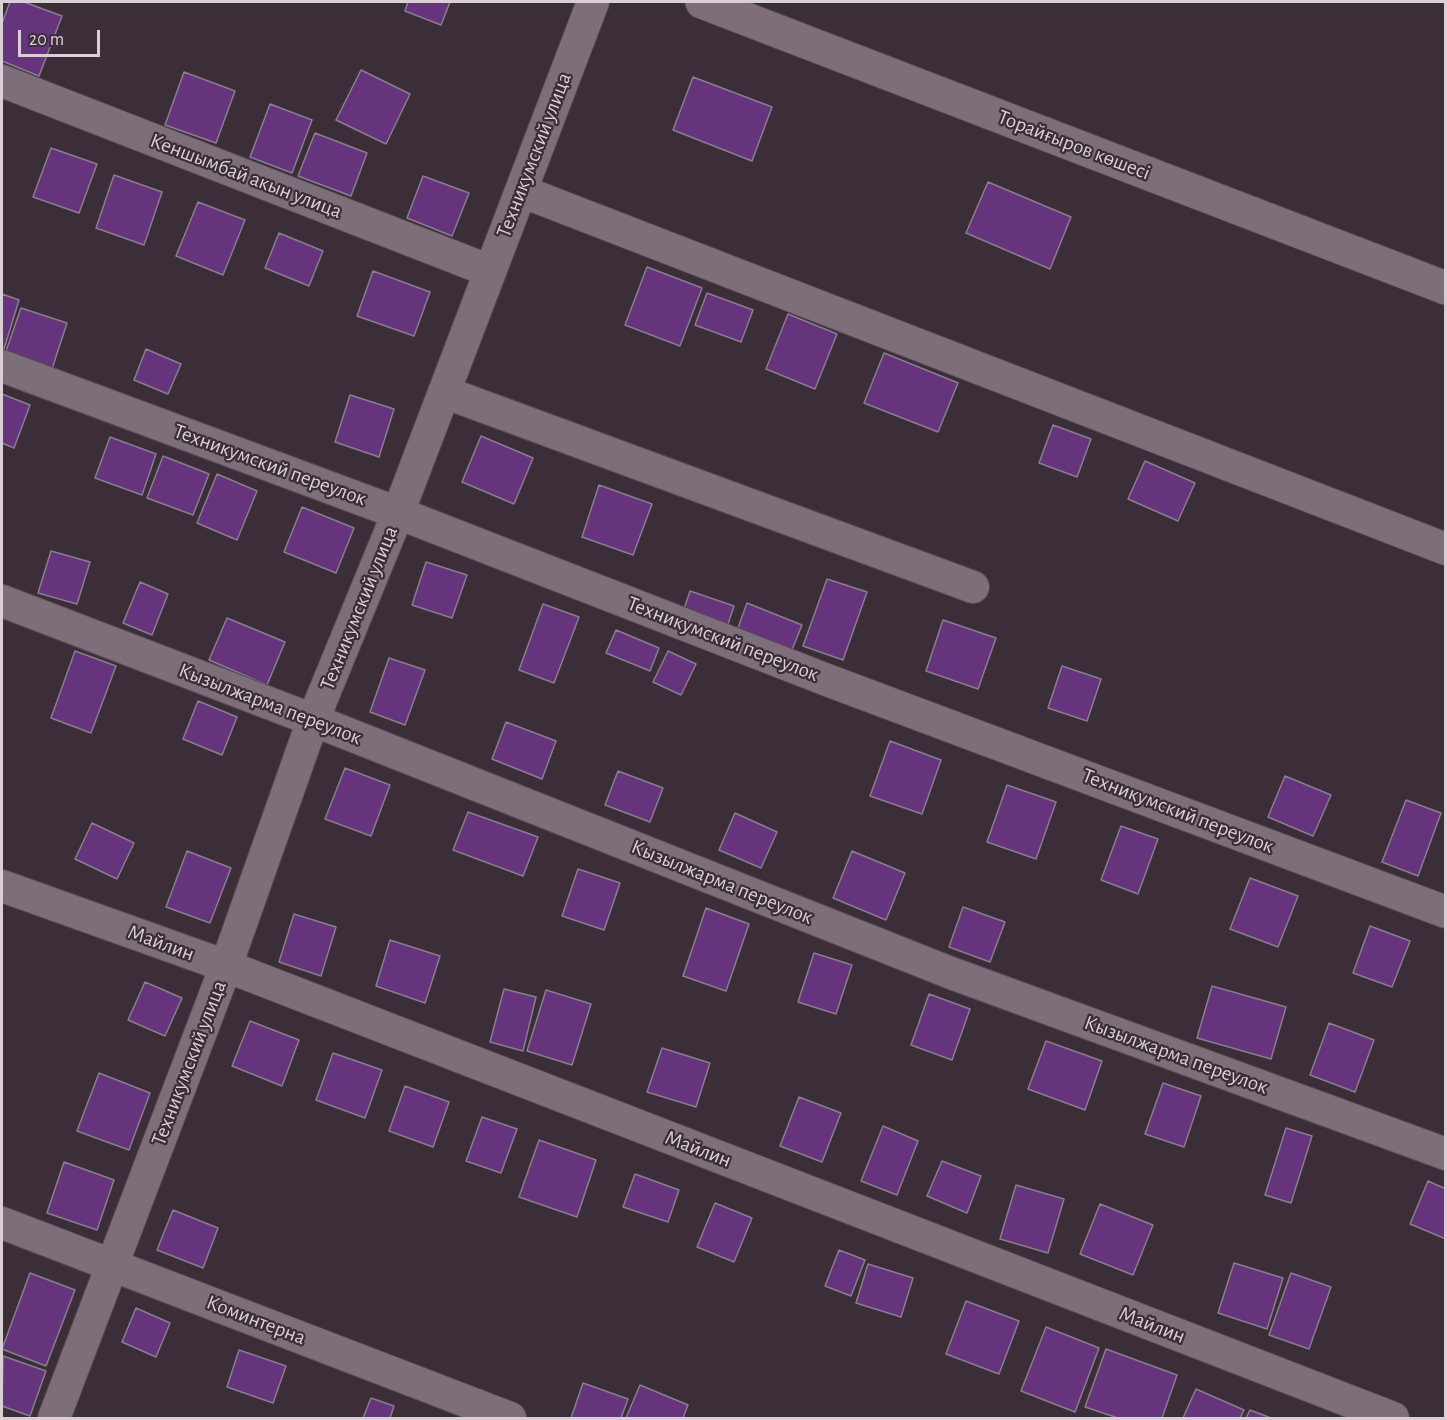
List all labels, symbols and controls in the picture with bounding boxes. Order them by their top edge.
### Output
scale bar [21,18,104,56]
text: 20 m [29,31,64,49]
street label: Техникумский улица [491,69,577,241]
street label: Торайғыров көшесі [994,104,1154,186]
street label: Кеншымбай акын улица [147,128,345,224]
street label: Техникумский переулок [170,418,370,512]
street label: Техникумский улица [315,522,403,694]
street label: Техникумский переулок [624,591,822,687]
street label: Кызылжарма переулок [175,657,365,751]
street label: Техникумский переулок [1079,763,1277,859]
street label: Кызылжарма переулок [627,834,817,930]
street label: Майлин [124,919,198,967]
street label: Техникумский улица [146,977,232,1149]
street label: Кызылжарма переулок [1081,1010,1271,1100]
street label: Майлин [661,1125,735,1173]
street label: Коминтерна [203,1289,309,1351]
street label: Майлин [1115,1301,1189,1349]

